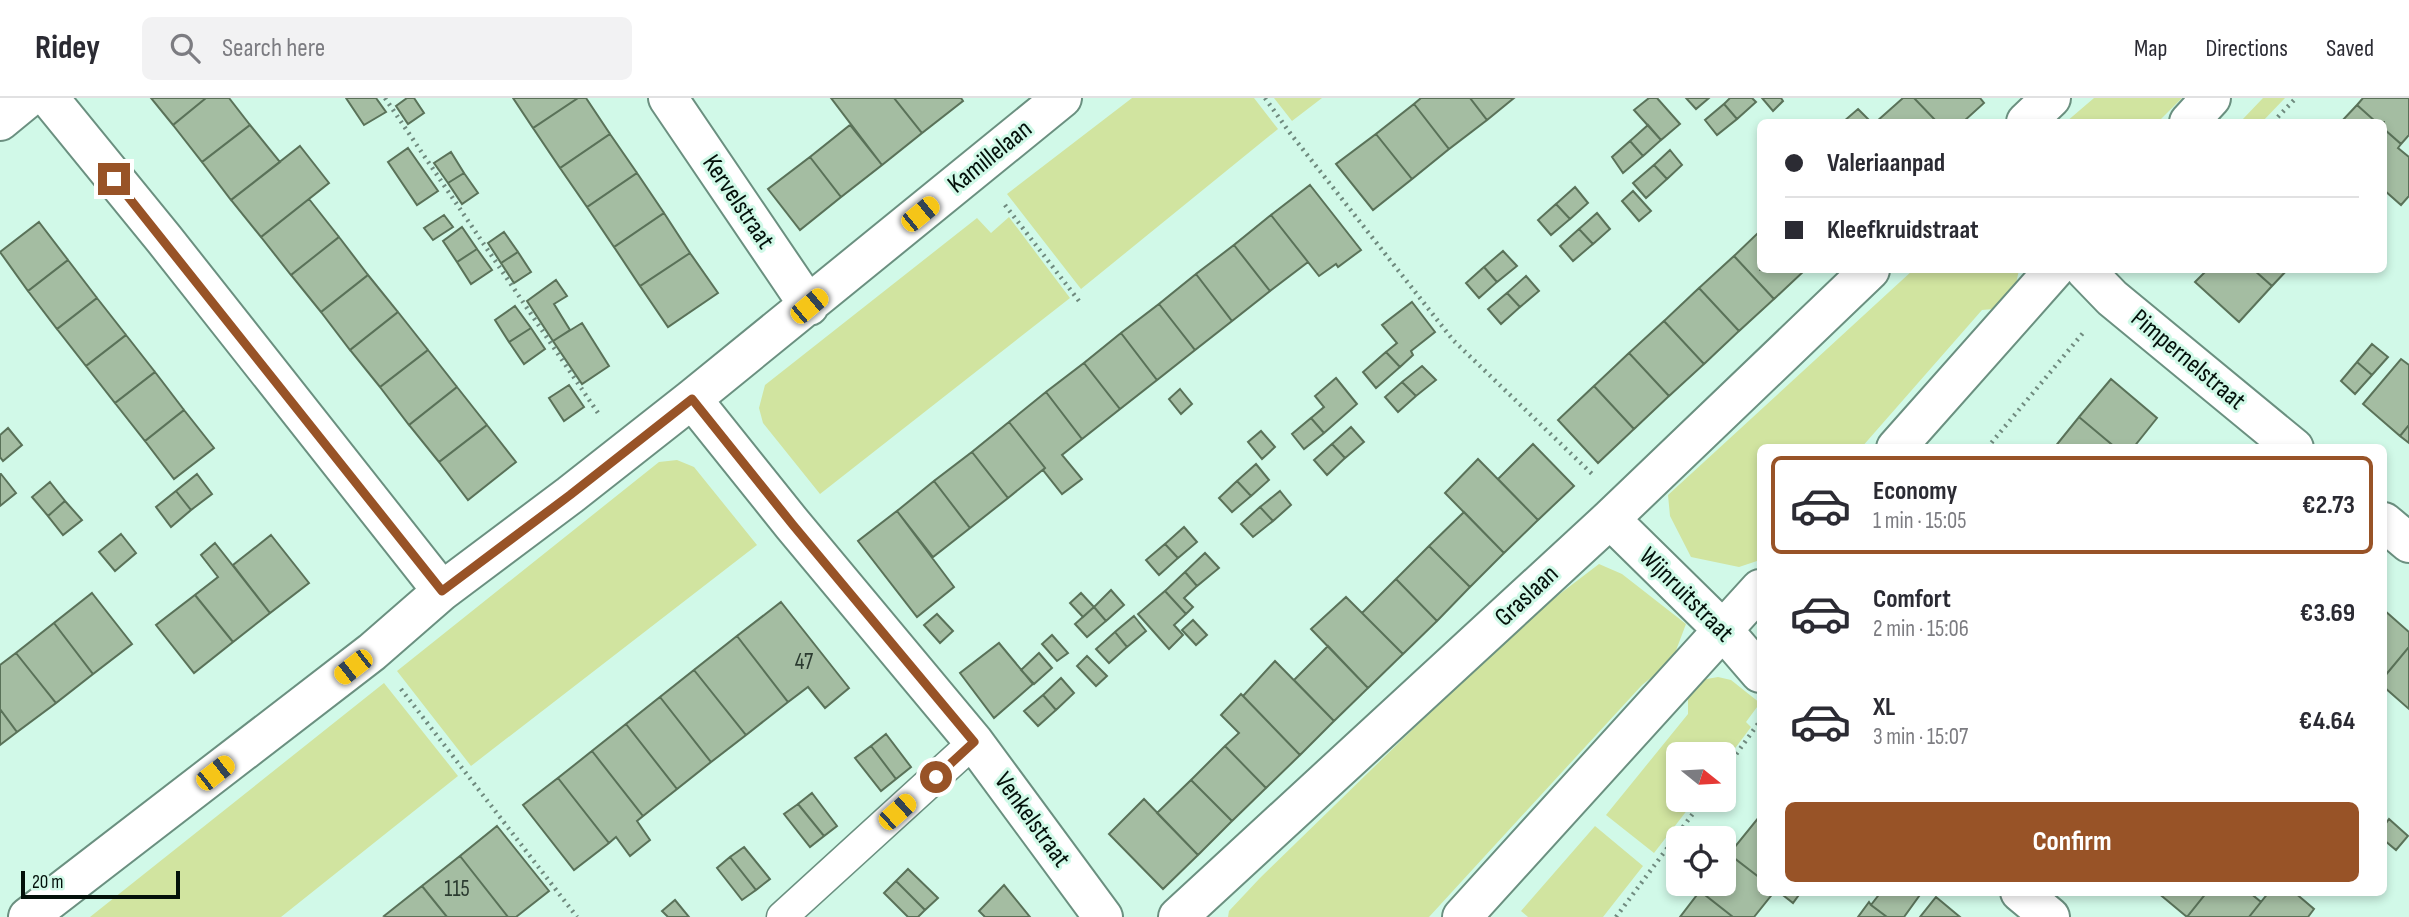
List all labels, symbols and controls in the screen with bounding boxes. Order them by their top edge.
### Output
search box [142,17,632,80]
text: Ridey [35,28,100,68]
icon: search [166,29,204,67]
text: Search here [222,33,325,64]
text: Map [2134,34,2167,63]
text: Directions [2205,34,2288,63]
text: Saved [2326,34,2374,63]
street label: Kamillelaan [942,114,1038,200]
text: Valeriaanpad [1827,148,1945,179]
street label: Kervelstraat [695,149,781,255]
route end [98,163,130,195]
car [898,193,943,235]
text: Kleefkruidstraat [1827,215,1979,246]
car [787,284,832,328]
street label: Pimpernelstraat [2124,303,2252,417]
icon: car [1789,474,1852,537]
text: Economy [1873,476,1957,507]
text: €2.73 [2302,490,2355,521]
text: 1 min · 15:05 [1873,507,1967,535]
street label: Wijnruitstraat [1632,541,1740,649]
street label: Graslaan [1489,559,1565,633]
icon: car [1789,582,1852,645]
text: Comfort [1873,584,1951,615]
text: €3.69 [2300,598,2355,629]
text: 2 min · 15:06 [1873,615,1969,643]
car [330,646,377,688]
house number: 47 [795,648,813,676]
icon: car [1789,690,1852,753]
text: XL [1873,692,1895,723]
text: €4.64 [2299,706,2355,737]
text: 3 min · 15:07 [1873,723,1968,751]
north arrow [1666,742,1736,812]
map controls [1666,742,1736,896]
car [192,752,239,794]
route start [920,761,952,793]
street label: Venkelstraat [987,767,1077,873]
car [875,790,920,834]
button: Confirm [1785,802,2359,882]
button: locate [1666,826,1736,896]
scale bar [21,868,180,900]
text: 20 m [32,871,64,894]
house number: 115 [444,875,470,903]

